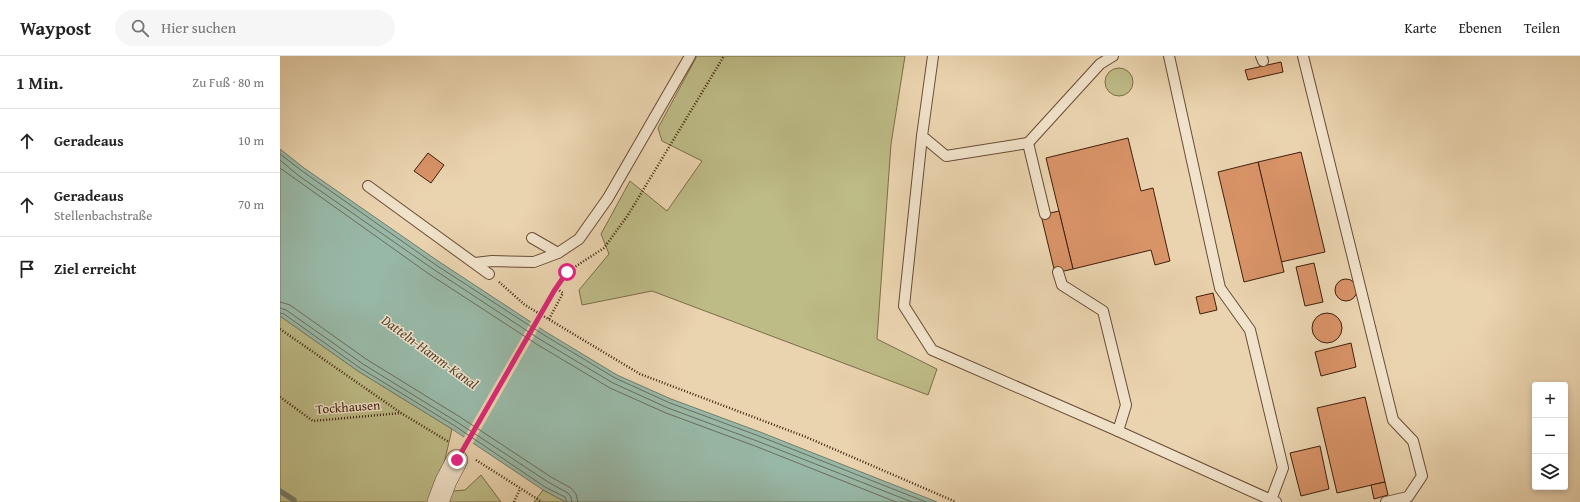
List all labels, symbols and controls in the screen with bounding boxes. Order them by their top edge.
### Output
search box [115,10,395,46]
text: Waypost [20,14,91,42]
icon: search [129,17,151,39]
text: Hier suchen [161,17,236,38]
text: Karte [1404,18,1437,38]
text: Ebenen [1459,18,1502,38]
text: Teilen [1524,18,1560,38]
text: 1 Min. [16,70,63,95]
text: Zu Fuß · 80 m [192,73,264,92]
icon: ahead [16,130,38,152]
text: Geradeaus [54,130,124,151]
text: 10 m [238,131,264,150]
text: Geradeaus [54,185,124,206]
icon: ahead [16,194,38,216]
text: 70 m [238,195,264,214]
text: Stellenbachstraße [54,206,152,225]
icon: arrive [16,258,38,280]
text: Ziel erreicht [54,258,136,279]
route start [558,263,576,281]
water label: Datteln-Hamm-Kanal [377,309,483,394]
map controls [1532,382,1568,490]
button: + [1532,382,1568,418]
street label: Tockhausen [315,395,382,419]
button: − [1532,418,1568,454]
route end [448,451,466,469]
button: layers [1532,454,1568,490]

